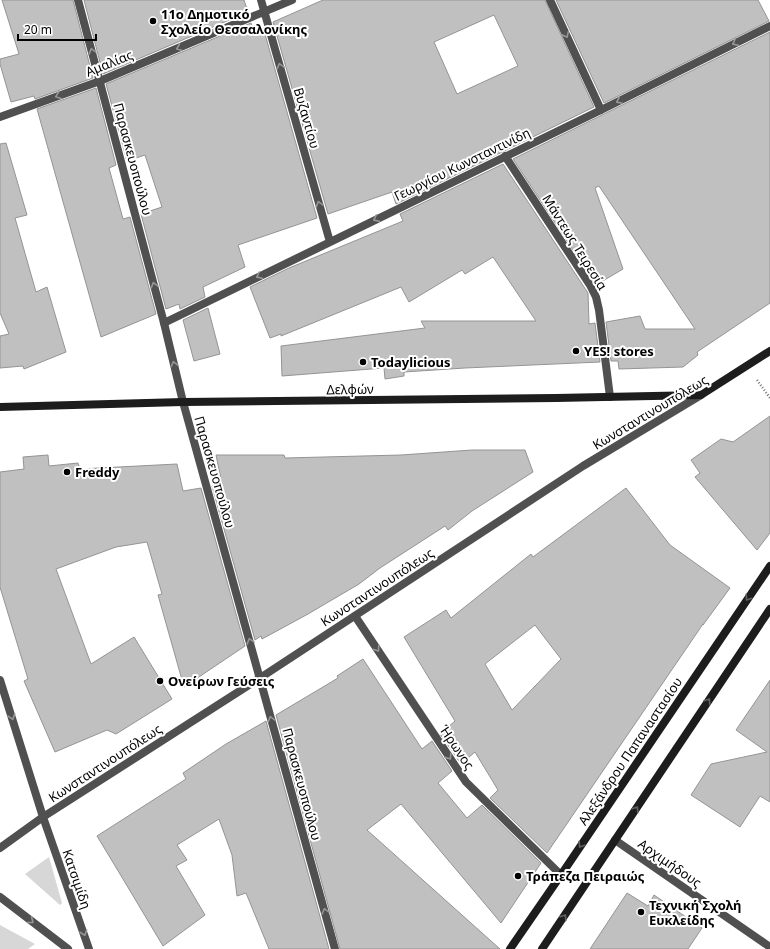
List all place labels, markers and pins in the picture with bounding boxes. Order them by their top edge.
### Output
place label: 11ο Δημοτικό Σχολείο Θεσσαλονίκης [161,5,307,38]
marker: 11ο Δημοτικό Σχολείο Θεσσαλονίκης [148,16,158,26]
place label: YES! stores [584,342,654,360]
marker: YES! stores [571,346,581,356]
place label: Todaylicious [371,353,451,371]
marker: Todaylicious [358,357,368,367]
place label: Freddy [75,463,120,481]
marker: Freddy [62,467,72,477]
place label: Ονείρων Γεύσεις [168,672,275,690]
marker: Ονείρων Γεύσεις [155,676,165,686]
place label: Τράπεζα Πειραιώς [526,867,645,885]
marker: Τράπεζα Πειραιώς [513,871,523,881]
place label: Τεχνική Σχολή Ευκλείδης [649,896,741,929]
marker: Τεχνική Σχολή Ευκλείδης [636,907,646,917]

